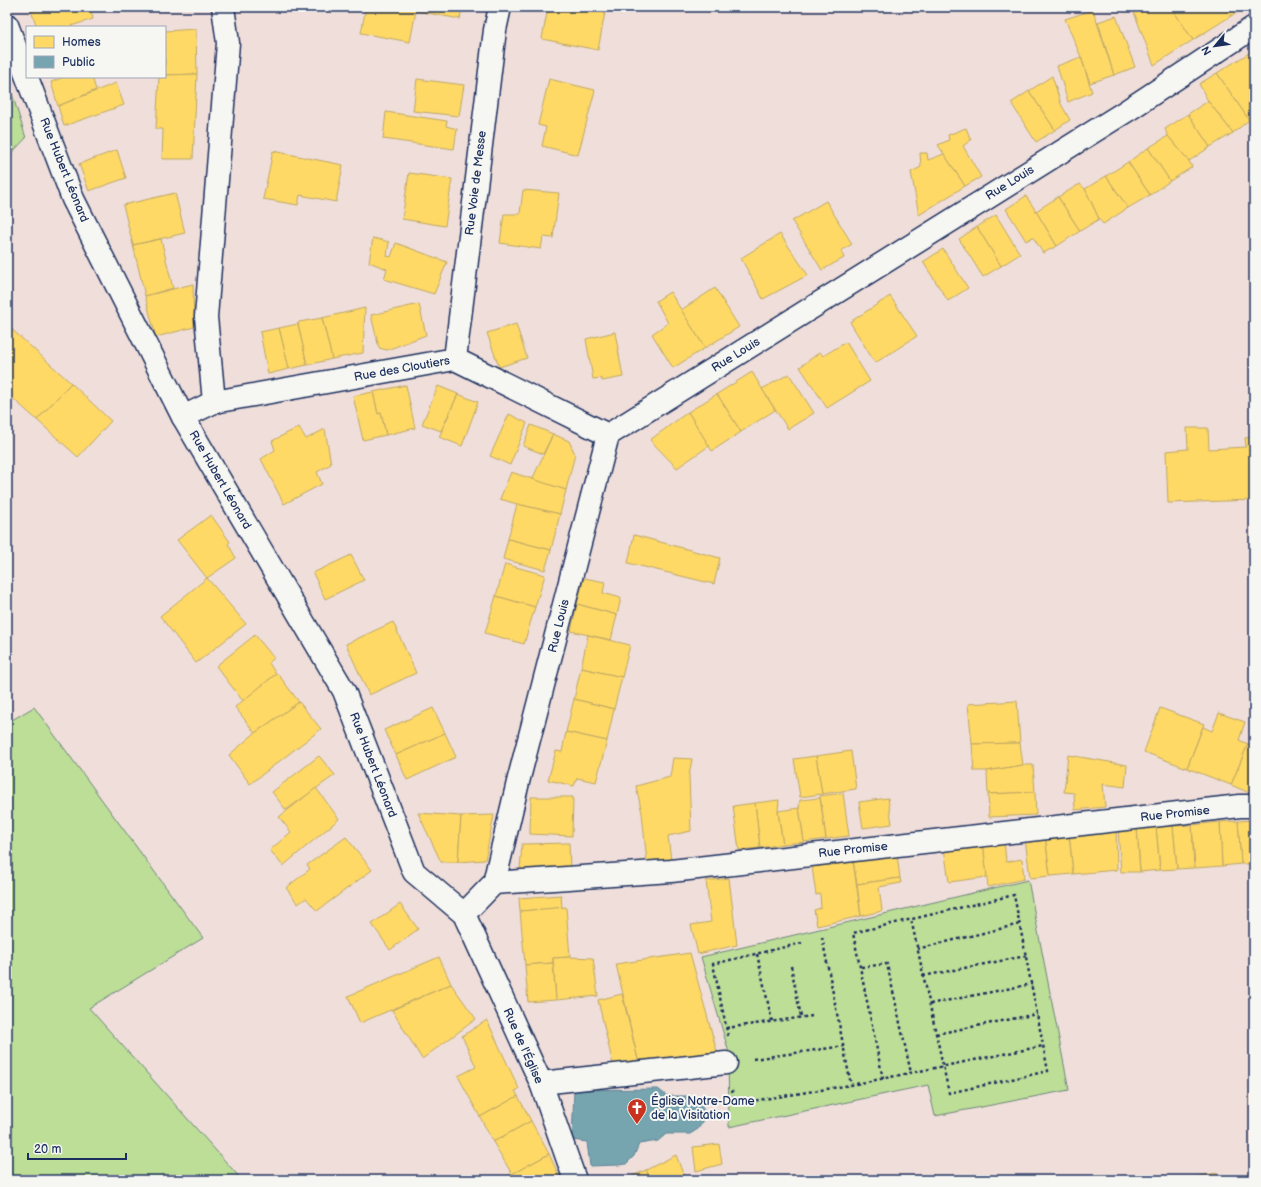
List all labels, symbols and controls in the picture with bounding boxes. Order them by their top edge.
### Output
legend [26,26,166,78]
north arrow [1195,26,1235,66]
text: Homes [62,35,101,50]
text: N [1199,44,1214,57]
text: Public [62,55,95,70]
street label: Rue Hubert Léonard [36,116,92,225]
street label: Rue Voie de Messe [462,130,490,236]
street label: Rue Louis [983,162,1037,204]
street label: Rue Louis [709,334,763,376]
street label: Rue des Cloutiers [353,353,451,385]
street label: Rue Hubert Léonard [186,428,254,532]
street label: Rue Louis [545,598,573,654]
street label: Rue Hubert Léonard [346,710,400,820]
street label: Rue Promise [1139,803,1211,825]
street label: Rue Promise [817,839,889,861]
street label: Rue de l'Église [500,1005,547,1086]
place label: Église Notre-Dame de la Visitation [651,1093,755,1123]
church icon: Église Notre-Dame de la Visitation [626,1097,648,1125]
scale bar [28,1135,126,1161]
text: 20 m [34,1142,61,1157]

